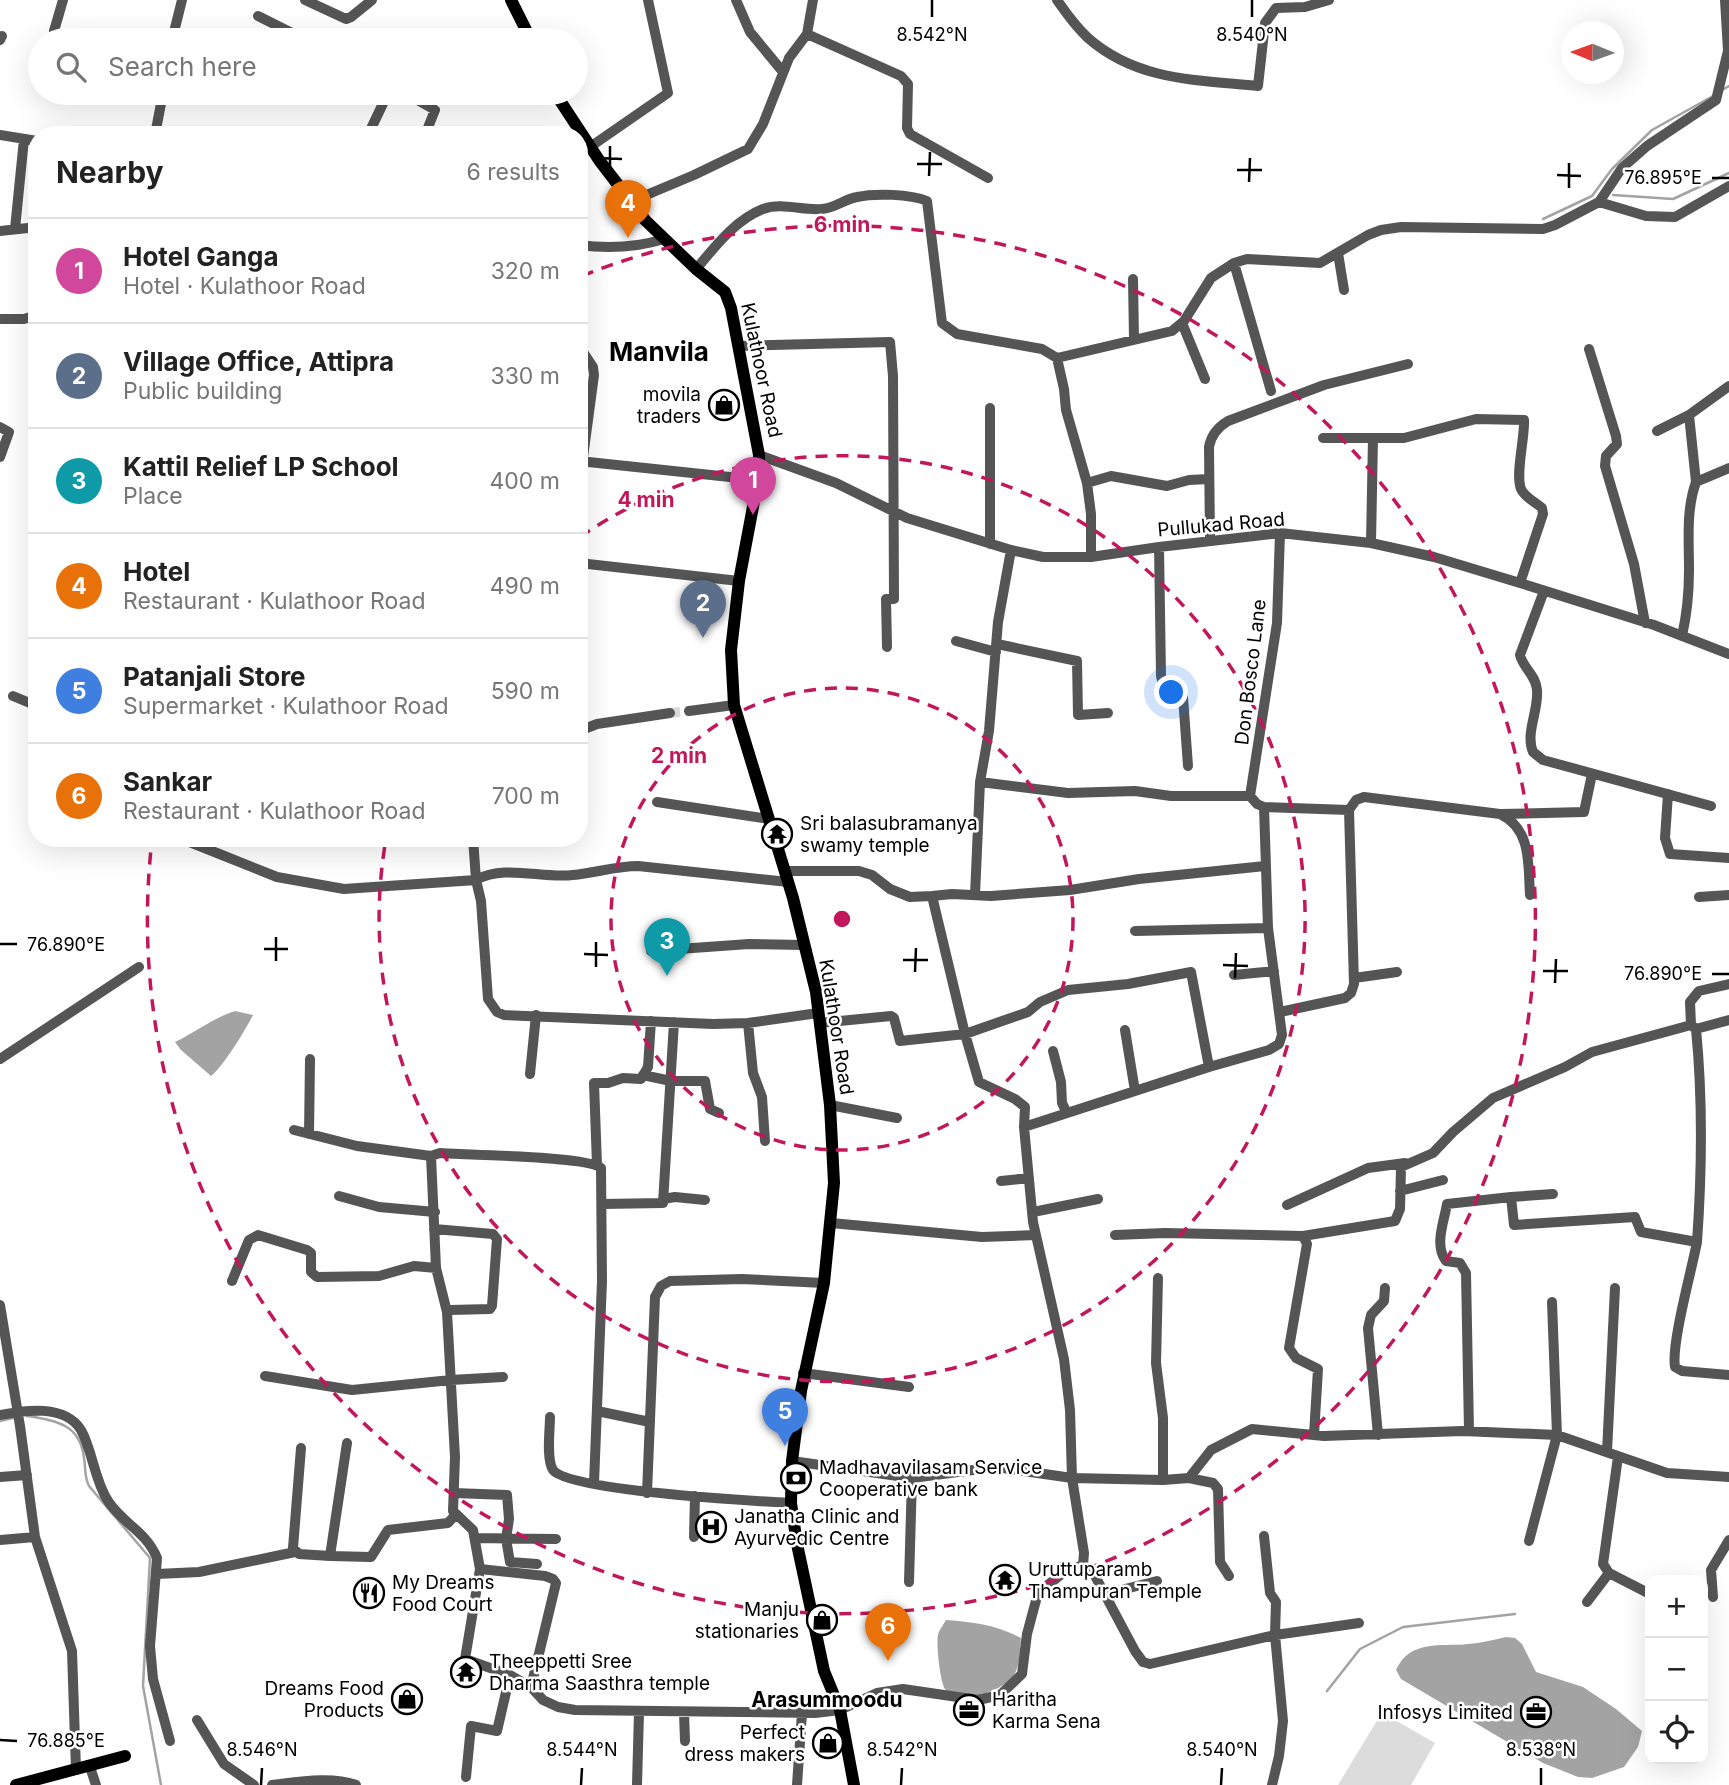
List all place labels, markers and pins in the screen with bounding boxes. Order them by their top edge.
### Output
pin: 4 [605,180,651,238]
place label: movila traders [637,383,701,428]
shop icon: movila traders [707,388,741,422]
pin: 1 [730,457,776,515]
pin: 2 [680,580,726,638]
place label: Sri balasubramanya swamy temple [800,812,978,857]
temple icon: Sri balasubramanya swamy temple [760,817,794,851]
centre of rings [830,907,854,931]
pin: 3 [644,918,690,976]
pin: 5 [762,1388,808,1446]
place label: Madhavavilasam Service Cooperative bank [819,1456,1042,1501]
bank icon: Madhavavilasam Service Cooperative bank [779,1461,813,1495]
place label: Janatha Clinic and Ayurvedic Centre [734,1505,900,1550]
hospital icon: Janatha Clinic and Ayurvedic Centre [694,1510,728,1544]
place label: Uruttuparamb Thampuran Temple [1028,1558,1202,1603]
temple icon: Uruttuparamb Thampuran Temple [988,1563,1022,1597]
place label: My Dreams Food Court [392,1571,494,1616]
restaurant icon: My Dreams Food Court [352,1576,386,1610]
place label: Manju stationaries [695,1598,799,1643]
shop icon: Manju stationaries [805,1603,839,1637]
pin: 6 [865,1603,911,1661]
place label: Theeppetti Sree Dharma Saasthra temple [489,1650,710,1695]
temple icon: Theeppetti Sree Dharma Saasthra temple [449,1655,483,1689]
place label: Dreams Food Products [265,1677,384,1722]
shop icon: Dreams Food Products [390,1682,424,1716]
place label: Haritha Karma Sena [992,1688,1101,1733]
office icon: Haritha Karma Sena [952,1693,986,1727]
office icon: Infosys Limited [1519,1695,1553,1729]
place label: Infosys Limited [1377,1701,1513,1724]
place label: Perfect dress makers [684,1721,805,1766]
shop icon: Perfect dress makers [811,1726,845,1760]

